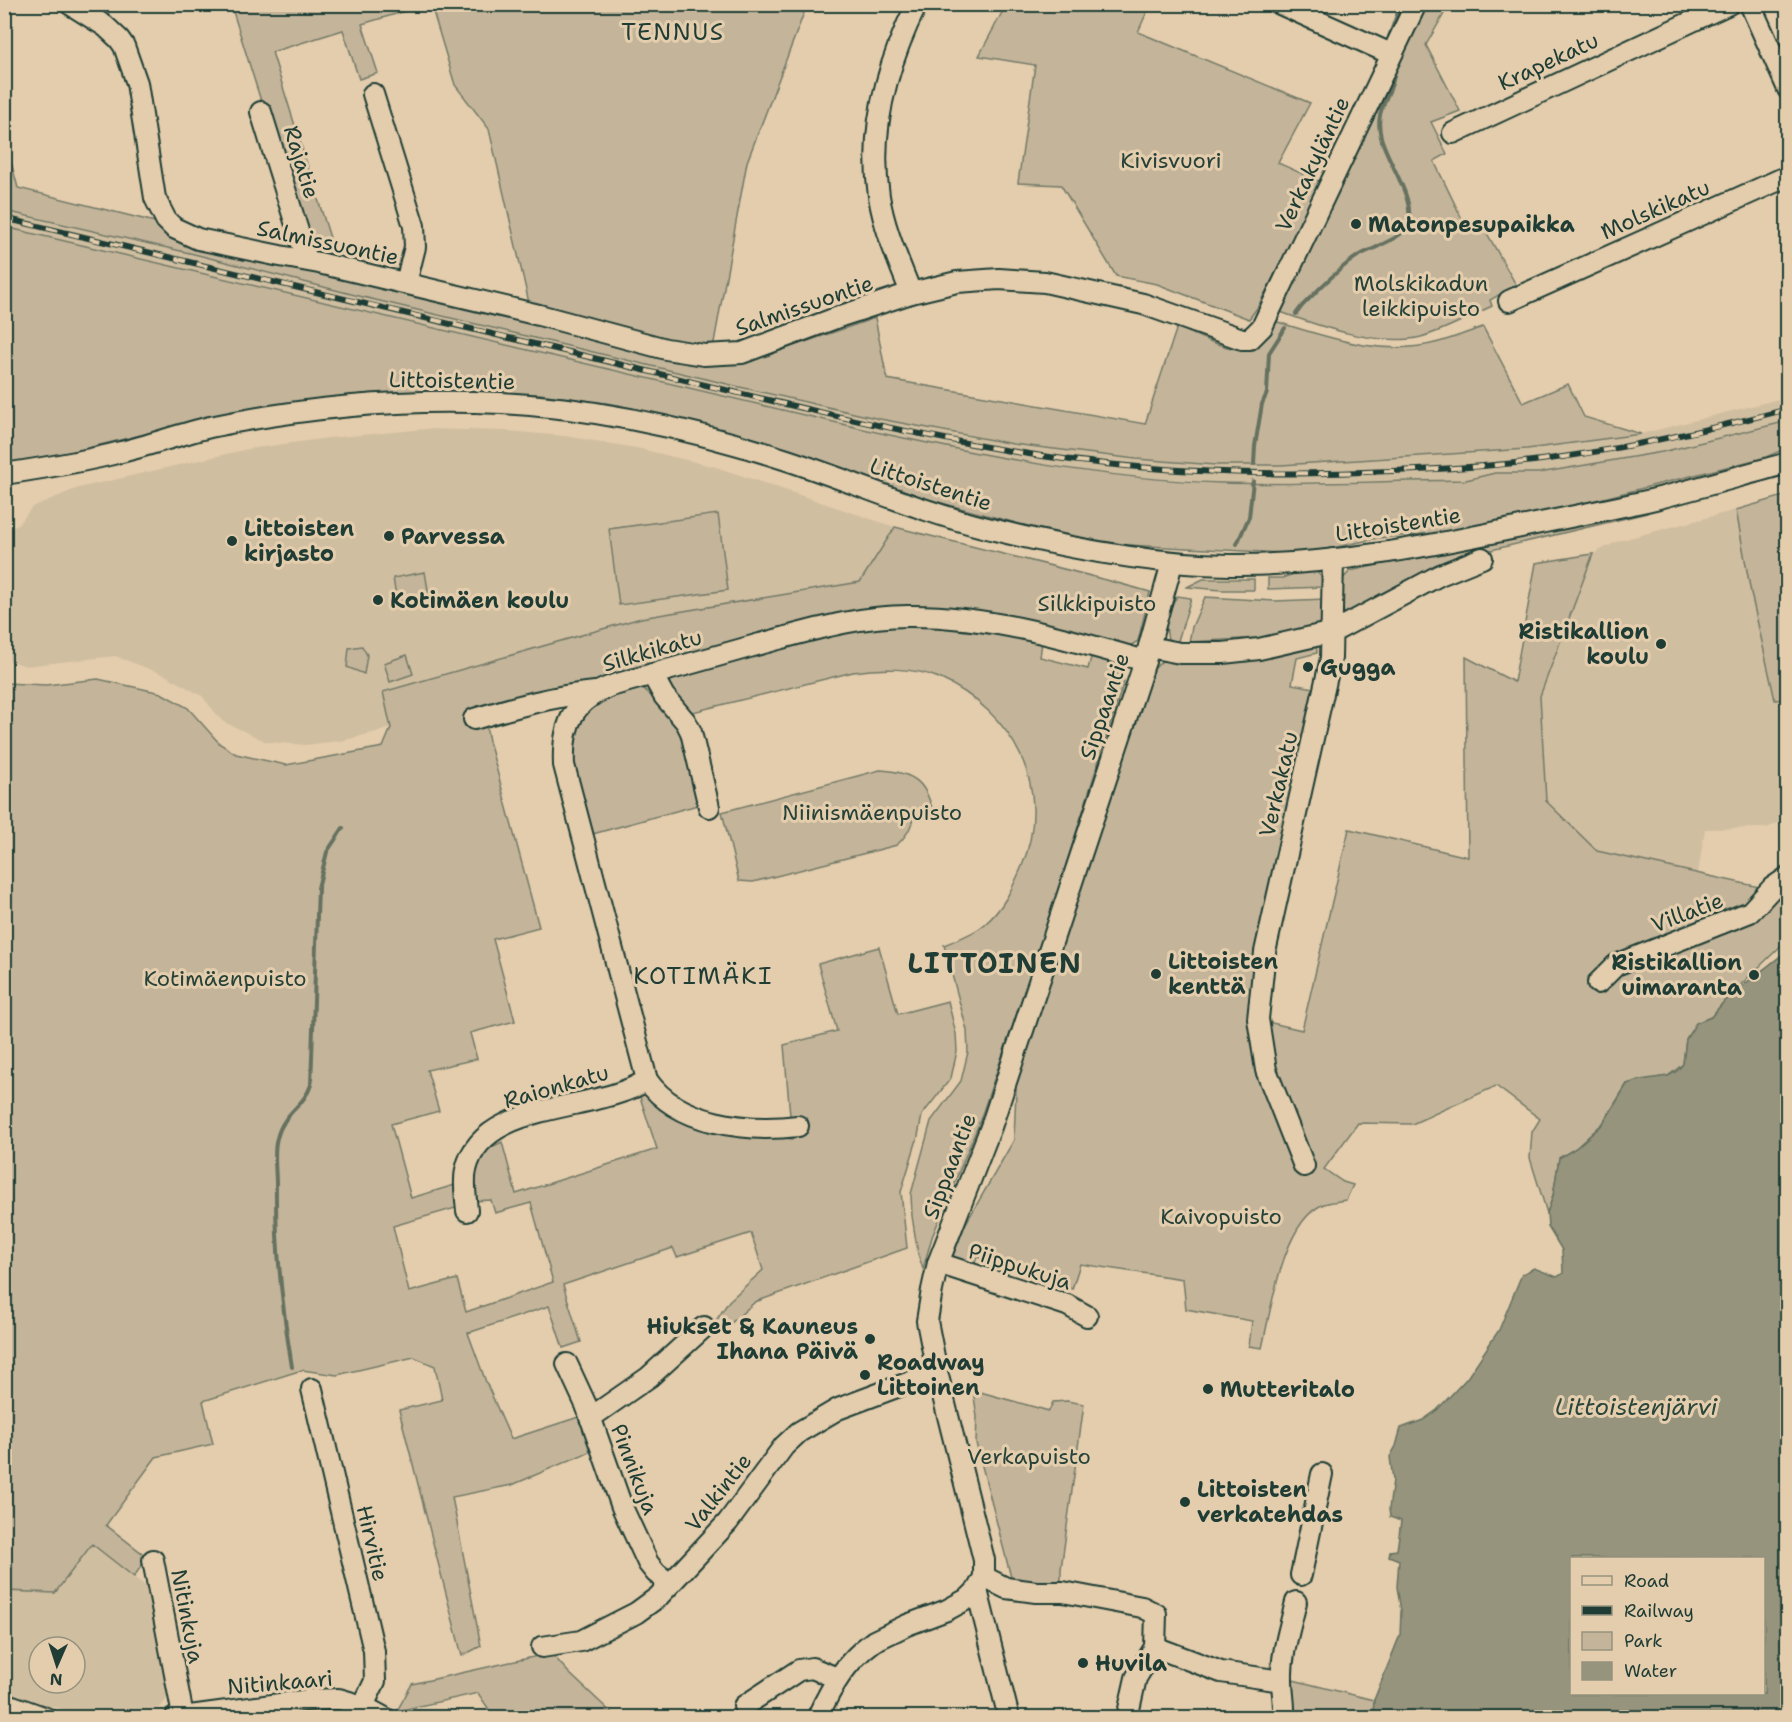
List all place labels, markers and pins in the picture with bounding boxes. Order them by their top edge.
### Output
place label: Matonpesupaikka [1368,210,1575,239]
marker: Matonpesupaikka [1349,217,1363,231]
place label: Littoisten kirjasto [244,514,354,568]
place label: Parvessa [401,522,505,551]
marker: Parvessa [382,529,396,543]
marker: Littoisten kirjasto [225,534,239,548]
place label: Kotimäen koulu [390,586,569,615]
marker: Kotimäen koulu [371,593,385,607]
place label: Ristikallion koulu [1518,617,1649,671]
marker: Ristikallion koulu [1654,637,1668,651]
place label: Gugga [1320,653,1396,682]
marker: Gugga [1301,660,1315,674]
place label: Littoisten kenttä [1168,947,1278,1001]
place label: Ristikallion uimaranta [1611,948,1742,1002]
marker: Littoisten kenttä [1149,967,1163,981]
marker: Ristikallion uimaranta [1747,968,1761,982]
place label: Hiukset & Kauneus Ihana Päivä [646,1312,858,1366]
marker: Hiukset & Kauneus Ihana Päivä [863,1332,877,1346]
place label: Roadway Littoinen [877,1348,985,1402]
marker: Roadway Littoinen [858,1368,872,1382]
place label: Mutteritalo [1220,1375,1355,1404]
marker: Mutteritalo [1201,1382,1215,1396]
place label: Littoisten verkatehdas [1197,1475,1343,1529]
marker: Littoisten verkatehdas [1178,1495,1192,1509]
place label: Huvila [1095,1649,1167,1678]
marker: Huvila [1076,1656,1090,1670]

